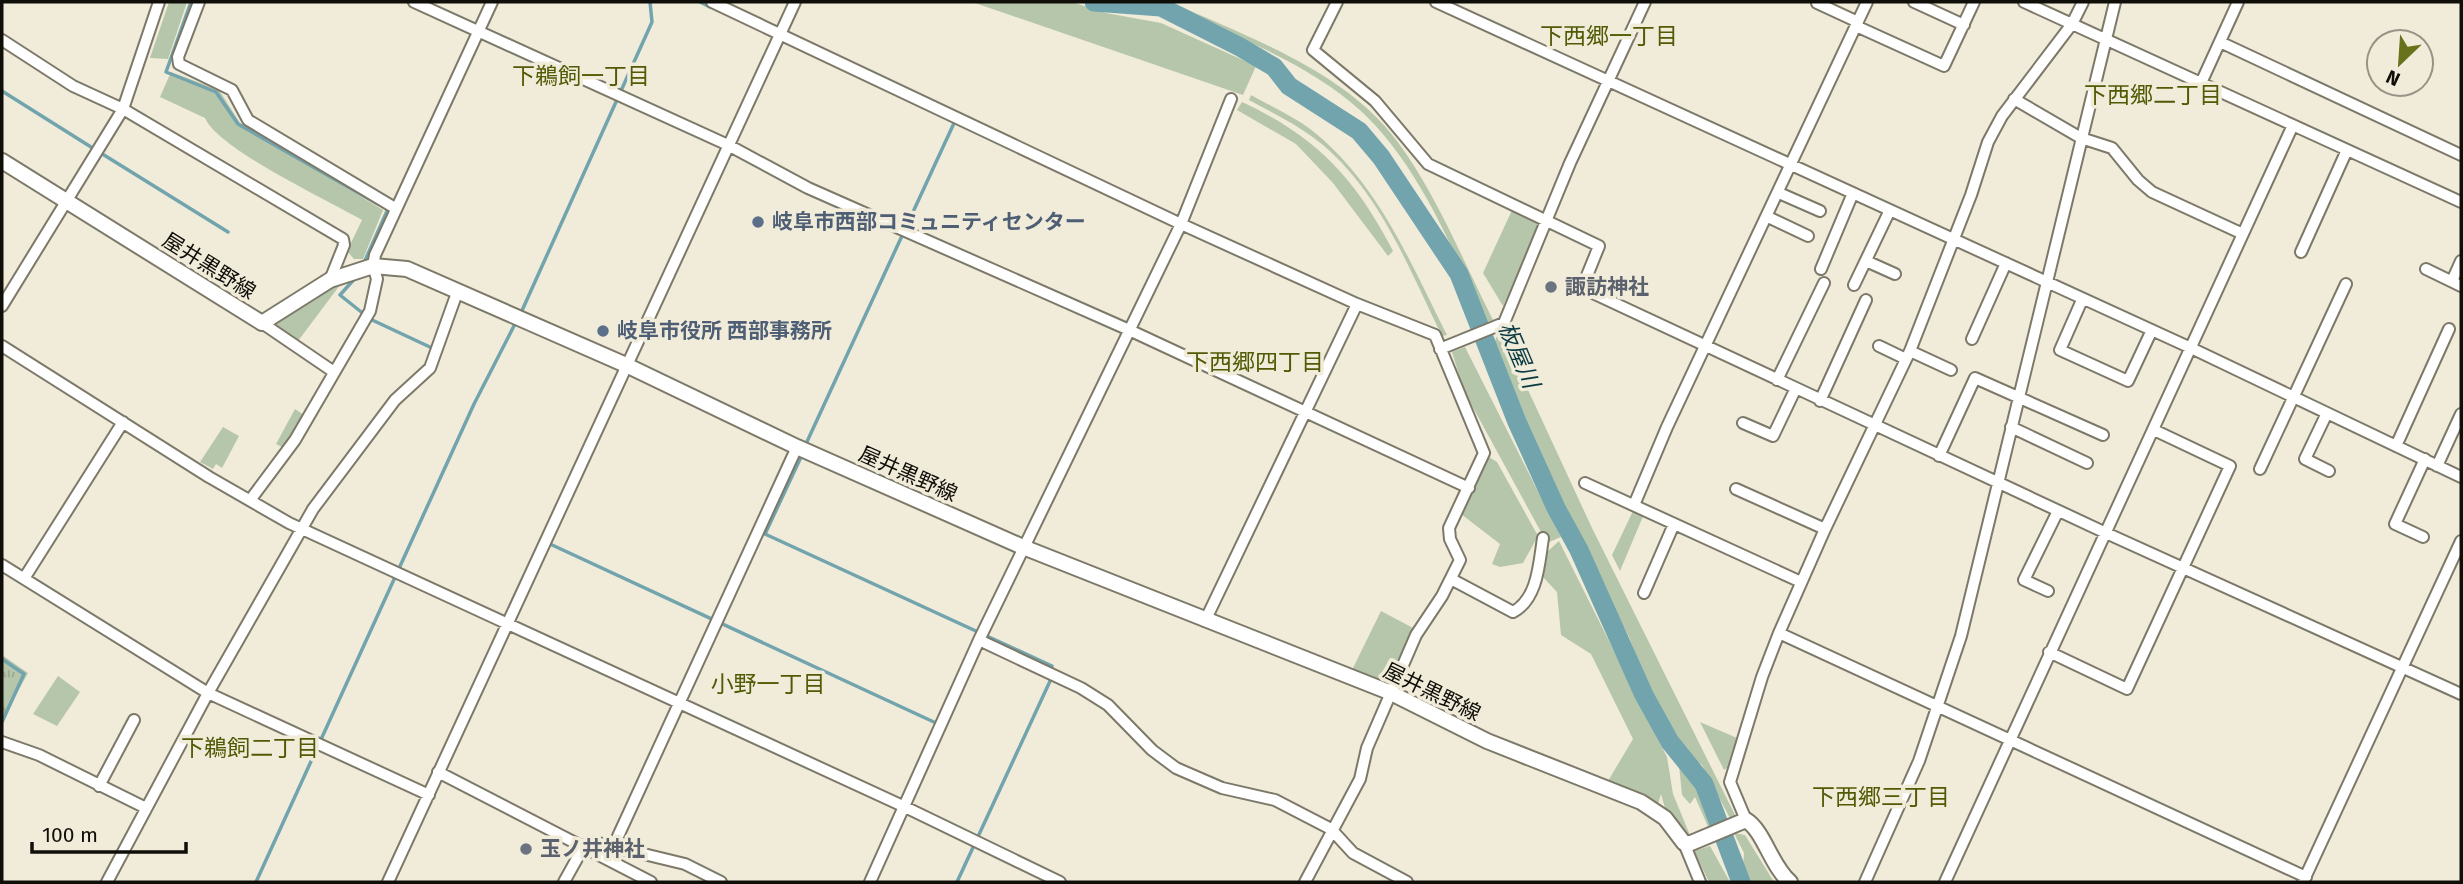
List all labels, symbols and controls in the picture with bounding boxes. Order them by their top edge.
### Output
district label: 下西郷一丁目 [1540,22,1678,50]
north arrow [2365,28,2435,98]
district label: 下鵜飼一丁目 [512,62,650,90]
text: N [2382,65,2404,91]
district label: 下西郷二丁目 [2084,81,2222,109]
place label: 岐阜市西部コミュニティセンター [772,209,1086,235]
marker: 岐阜市西部コミュニティセンター [750,214,766,230]
street label: 屋井黒野線 [158,227,260,305]
place label: 諏訪神社 [1565,274,1649,300]
marker: 諏訪神社 [1543,279,1559,295]
place label: 岐阜市役所 西部事務所 [617,318,832,344]
water label: 板屋川 [1493,318,1547,395]
marker: 岐阜市役所 西部事務所 [595,323,611,339]
district label: 下西郷四丁目 [1186,348,1324,376]
street label: 屋井黒野線 [855,441,961,507]
street label: 屋井黒野線 [1379,657,1485,727]
district label: 小野一丁目 [711,670,826,698]
district label: 下鵜飼二丁目 [181,734,319,762]
district label: 下西郷三丁目 [1812,783,1950,811]
scale bar [32,810,186,854]
text: 100 m [42,822,98,848]
place label: 玉ノ井神社 [540,836,645,862]
marker: 玉ノ井神社 [518,841,534,857]

